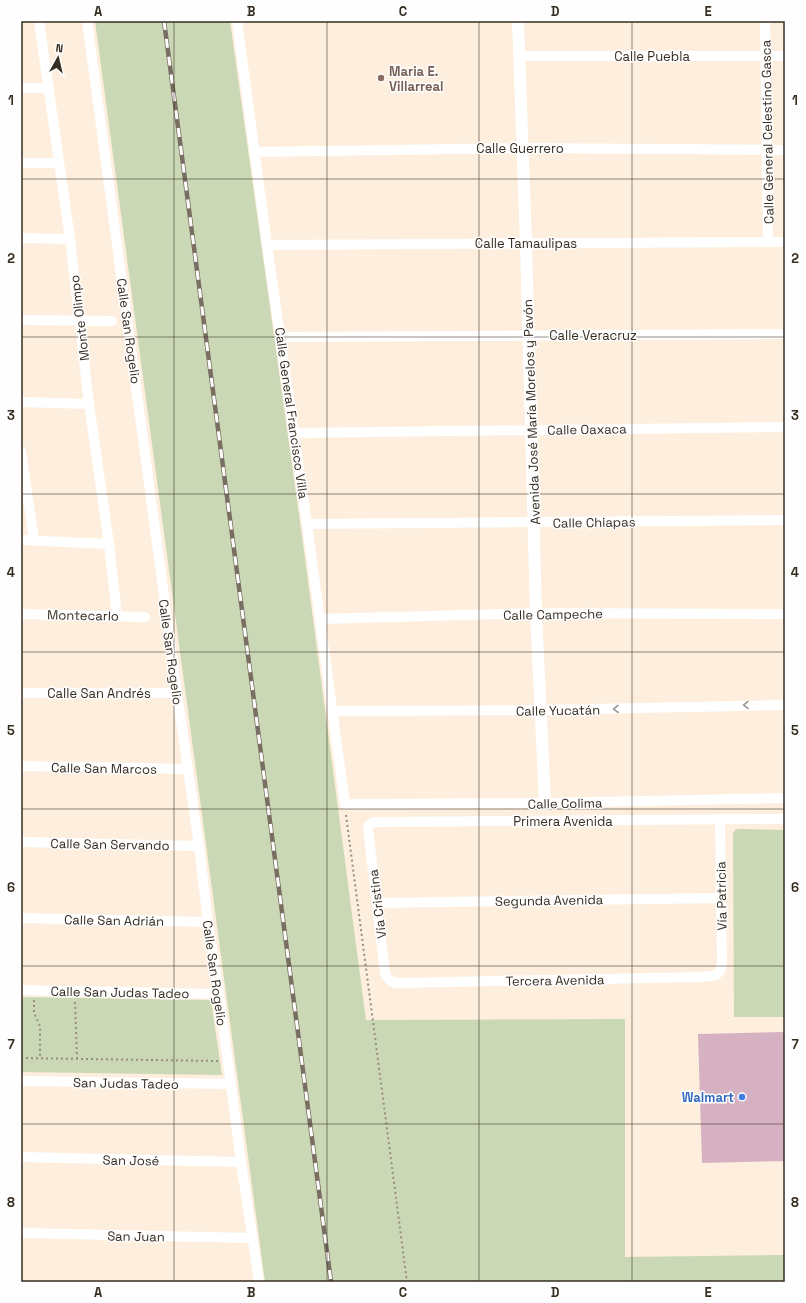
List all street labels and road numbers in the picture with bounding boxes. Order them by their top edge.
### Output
street label: Calle General Celestino Gasca [757,39,778,224]
street label: Calle Puebla [614,48,690,65]
street label: Calle Guerrero [476,140,564,157]
street label: Calle Tamaulipas [475,235,577,252]
street label: Monte Olimpo [66,274,93,362]
street label: Calle San Rogelio [113,277,144,385]
street label: Avenida José María Morelos y Pavón [519,299,544,525]
street label: Calle General Francisco Villa [271,326,312,500]
street label: Calle Veracruz [549,327,637,344]
street label: Calle Oaxaca [547,420,627,439]
street label: Calle Chiapas [552,513,636,532]
street label: Calle San Rogelio [155,598,186,706]
street label: Calle Campeche [503,605,603,624]
street label: Montecarlo [47,606,119,625]
street label: Calle San Andrés [47,685,151,702]
street label: Calle Yucatán [516,701,600,720]
street label: Calle San Marcos [51,759,157,778]
street label: Calle Colima [528,794,603,813]
street label: Primera Avenida [513,813,613,830]
street label: Calle San Servando [50,835,170,854]
street label: Vía Patricia [712,861,731,931]
street label: Vía Cristina [365,868,390,940]
street label: Segunda Avenida [495,891,604,910]
street label: Calle San Adrián [64,911,164,930]
street label: Calle San Rogelio [199,919,230,1027]
street label: Tercera Avenida [505,971,605,990]
street label: Calle San Judas Tadeo [50,983,190,1002]
street label: San Judas Tadeo [73,1074,179,1093]
street label: San José [102,1152,159,1169]
street label: San Juan [107,1227,165,1246]

